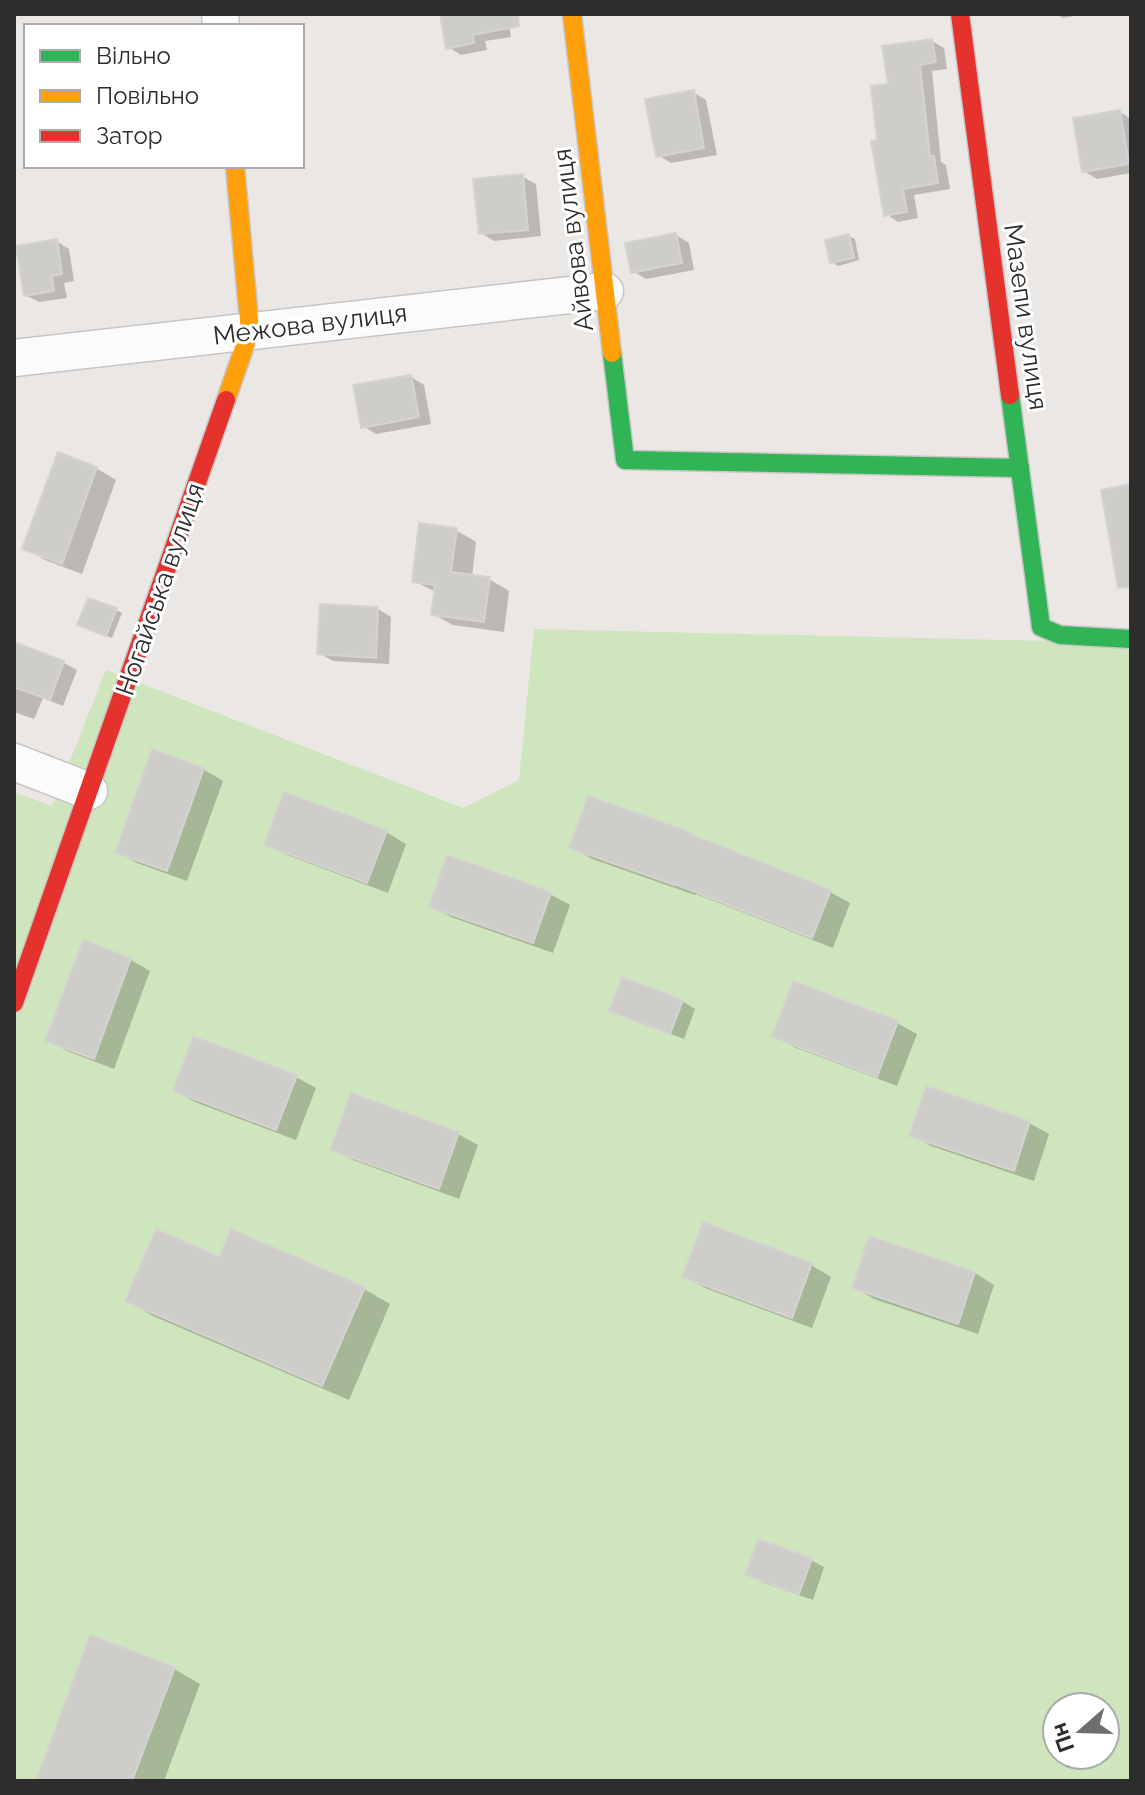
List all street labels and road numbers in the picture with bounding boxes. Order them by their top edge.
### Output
street label: Айвова вулиця [547,147,599,333]
street label: Мазепи вулиця [998,222,1054,412]
street label: Межова вулиця [211,297,409,351]
street label: Ногайська вулиця [110,479,210,699]

